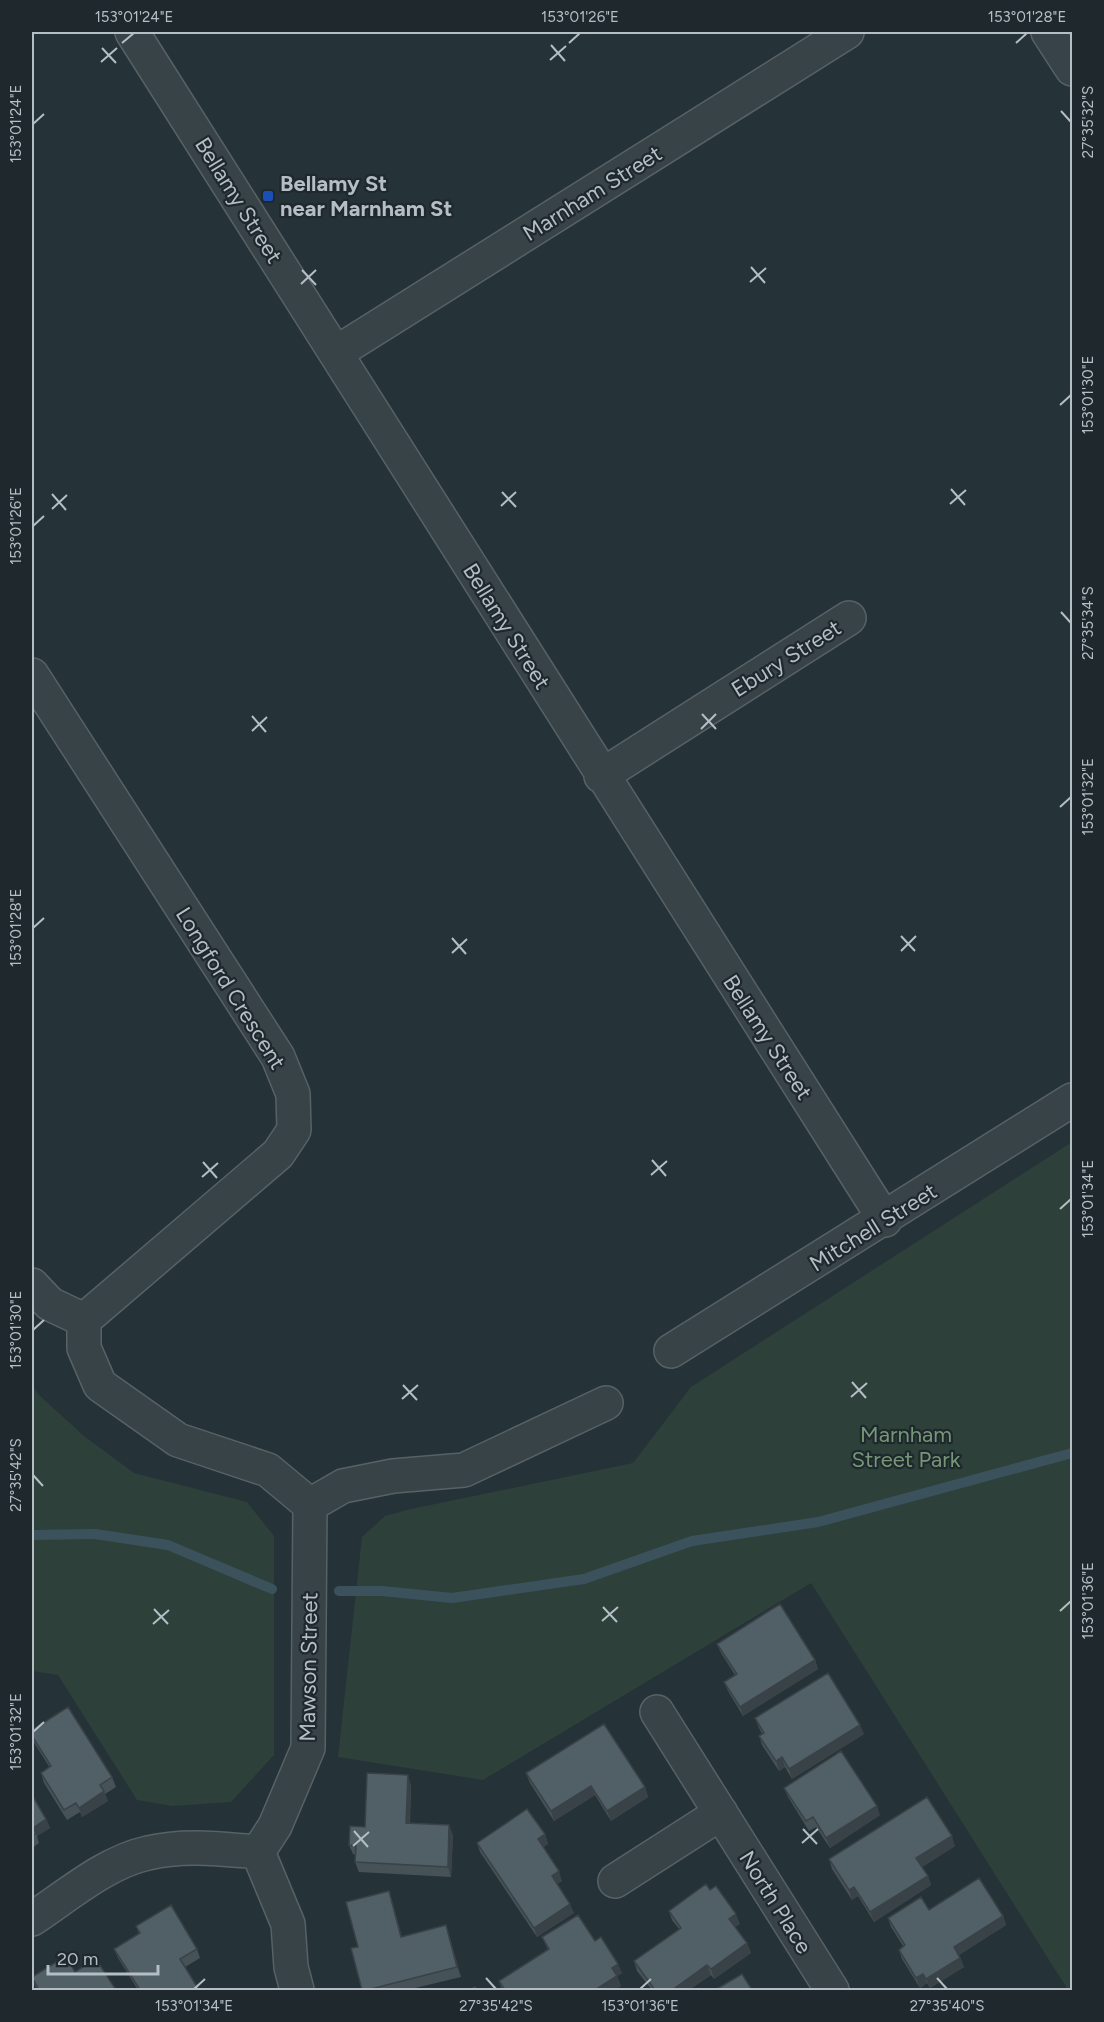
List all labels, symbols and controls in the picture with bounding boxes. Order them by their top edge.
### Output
text: 153°01'24"E [95,8,173,26]
text: 153°01'26"E [541,8,619,26]
text: 153°01'28"E [988,8,1066,26]
text: 153°01'24"E [7,85,25,163]
text: 27°35'32"S [1079,86,1097,158]
street label: Bellamy Street [189,132,288,268]
street label: Marnham Street [518,140,667,247]
place label: Bellamy St near Marnham St [280,170,452,222]
marker: Bellamy St near Marnham St [261,189,275,203]
text: 153°01'30"E [1079,356,1097,434]
text: 153°01'26"E [7,487,25,565]
street label: Bellamy Street [457,558,556,694]
text: 27°35'34"S [1079,586,1097,660]
street label: Ebury Street [726,614,846,703]
text: 153°01'32"E [1079,758,1097,836]
text: 153°01'28"E [7,889,25,967]
street label: Longford Crescent [170,902,291,1074]
street label: Bellamy Street [717,970,818,1105]
text: 153°01'34"E [1079,1160,1097,1238]
street label: Mitchell Street [805,1178,942,1277]
text: 153°01'30"E [7,1291,25,1369]
park label: Marnham Street Park [852,1421,961,1473]
text: 27°35'42"S [7,1438,25,1512]
text: 153°01'36"E [1079,1562,1097,1640]
street label: Mawson Street [294,1592,323,1742]
text: 153°01'32"E [7,1693,25,1771]
street label: North Place [733,1846,818,1959]
scale bar [48,1938,158,1976]
text: 20 m [57,1948,98,1970]
text: 153°01'34"E [155,1997,233,2015]
text: 27°35'42"S [459,1997,533,2015]
text: 153°01'36"E [601,1997,679,2015]
text: 27°35'40"S [910,1997,984,2015]

